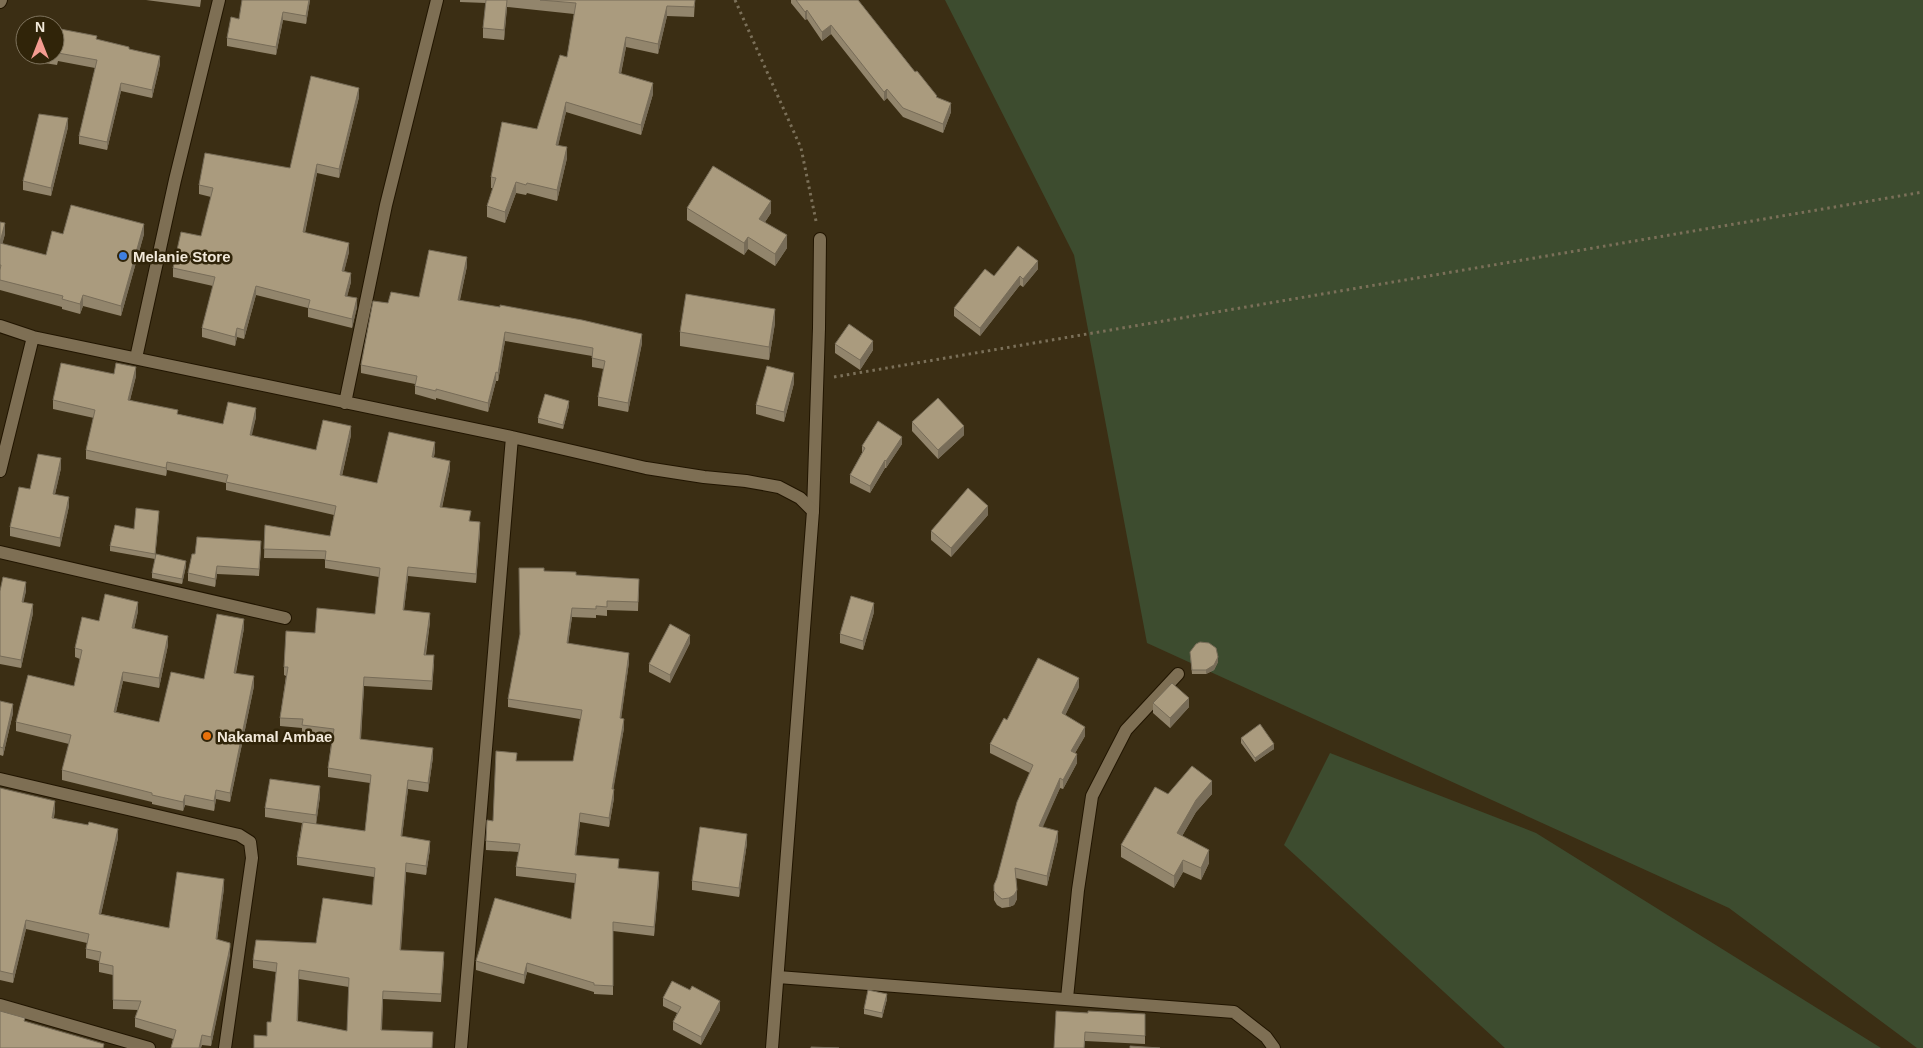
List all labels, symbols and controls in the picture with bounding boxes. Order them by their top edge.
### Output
north arrow [15,15,65,65]
text: N [35,19,45,35]
place label: Melanie Store [133,248,231,265]
marker: Melanie Store [117,250,129,262]
place label: Nakamal Ambae [217,728,332,745]
marker: Nakamal Ambae [201,730,213,742]

